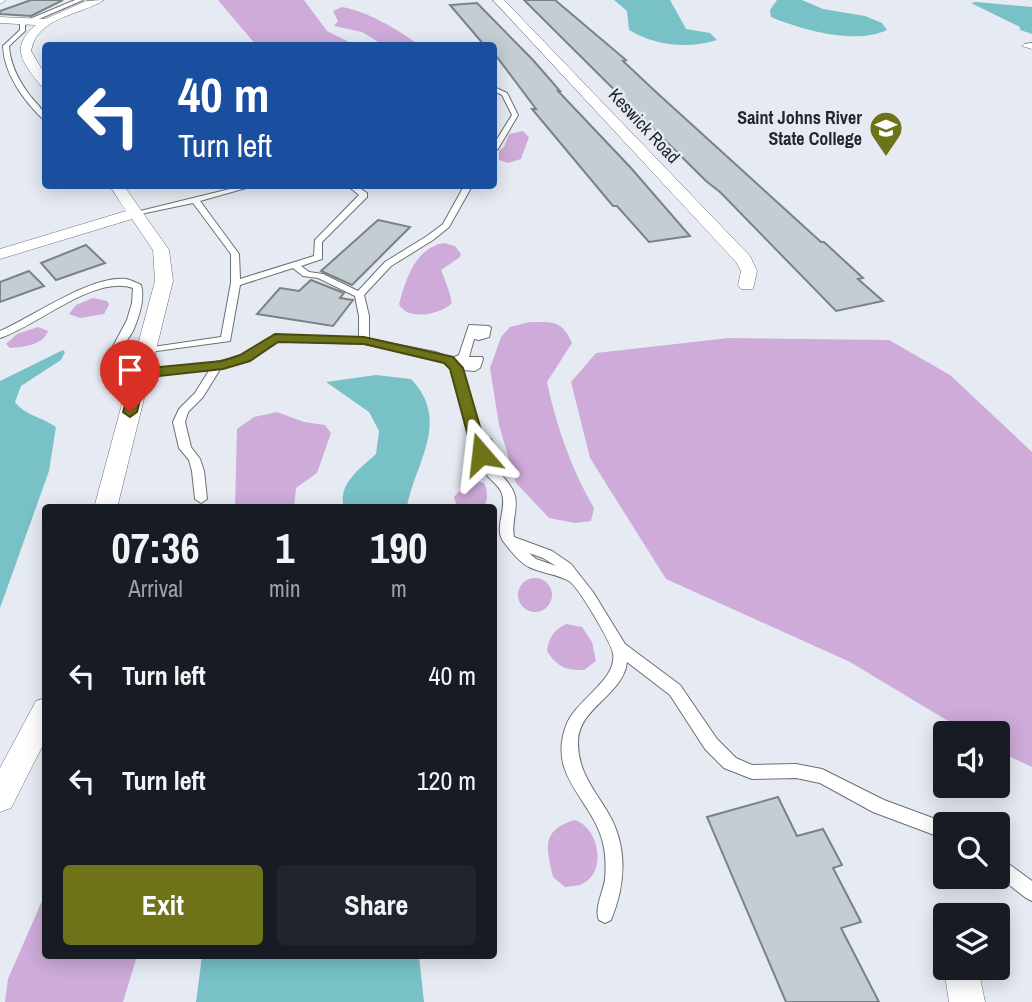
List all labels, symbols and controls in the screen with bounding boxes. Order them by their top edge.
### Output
text: 40 m [178,61,270,127]
icon: left [63,70,154,161]
street label: Keswick Road [603,83,686,169]
place label: Saint Johns River State College [737,105,862,151]
school or university icon: Saint Johns River State College [867,109,905,158]
text: Turn left [178,124,272,167]
pin [100,340,160,412]
icon: arrive [111,351,149,389]
position arrow [444,417,518,491]
text: 07:36 [112,520,200,576]
text: 1 [275,520,294,576]
text: 190 [370,520,428,576]
text: Arrival [128,573,183,604]
text: min [269,573,301,604]
text: m [391,573,407,604]
icon: left [63,657,101,695]
text: Turn left [122,658,206,693]
text: 40 m [429,658,476,693]
map controls [933,721,1010,980]
button: sound [933,721,1010,798]
icon: left [63,762,101,800]
text: Turn left [122,763,206,798]
text: 120 m [417,763,476,798]
button: search [933,812,1010,889]
button: Exit [63,865,263,945]
button: Share [277,865,476,945]
button: layers [933,903,1010,980]

